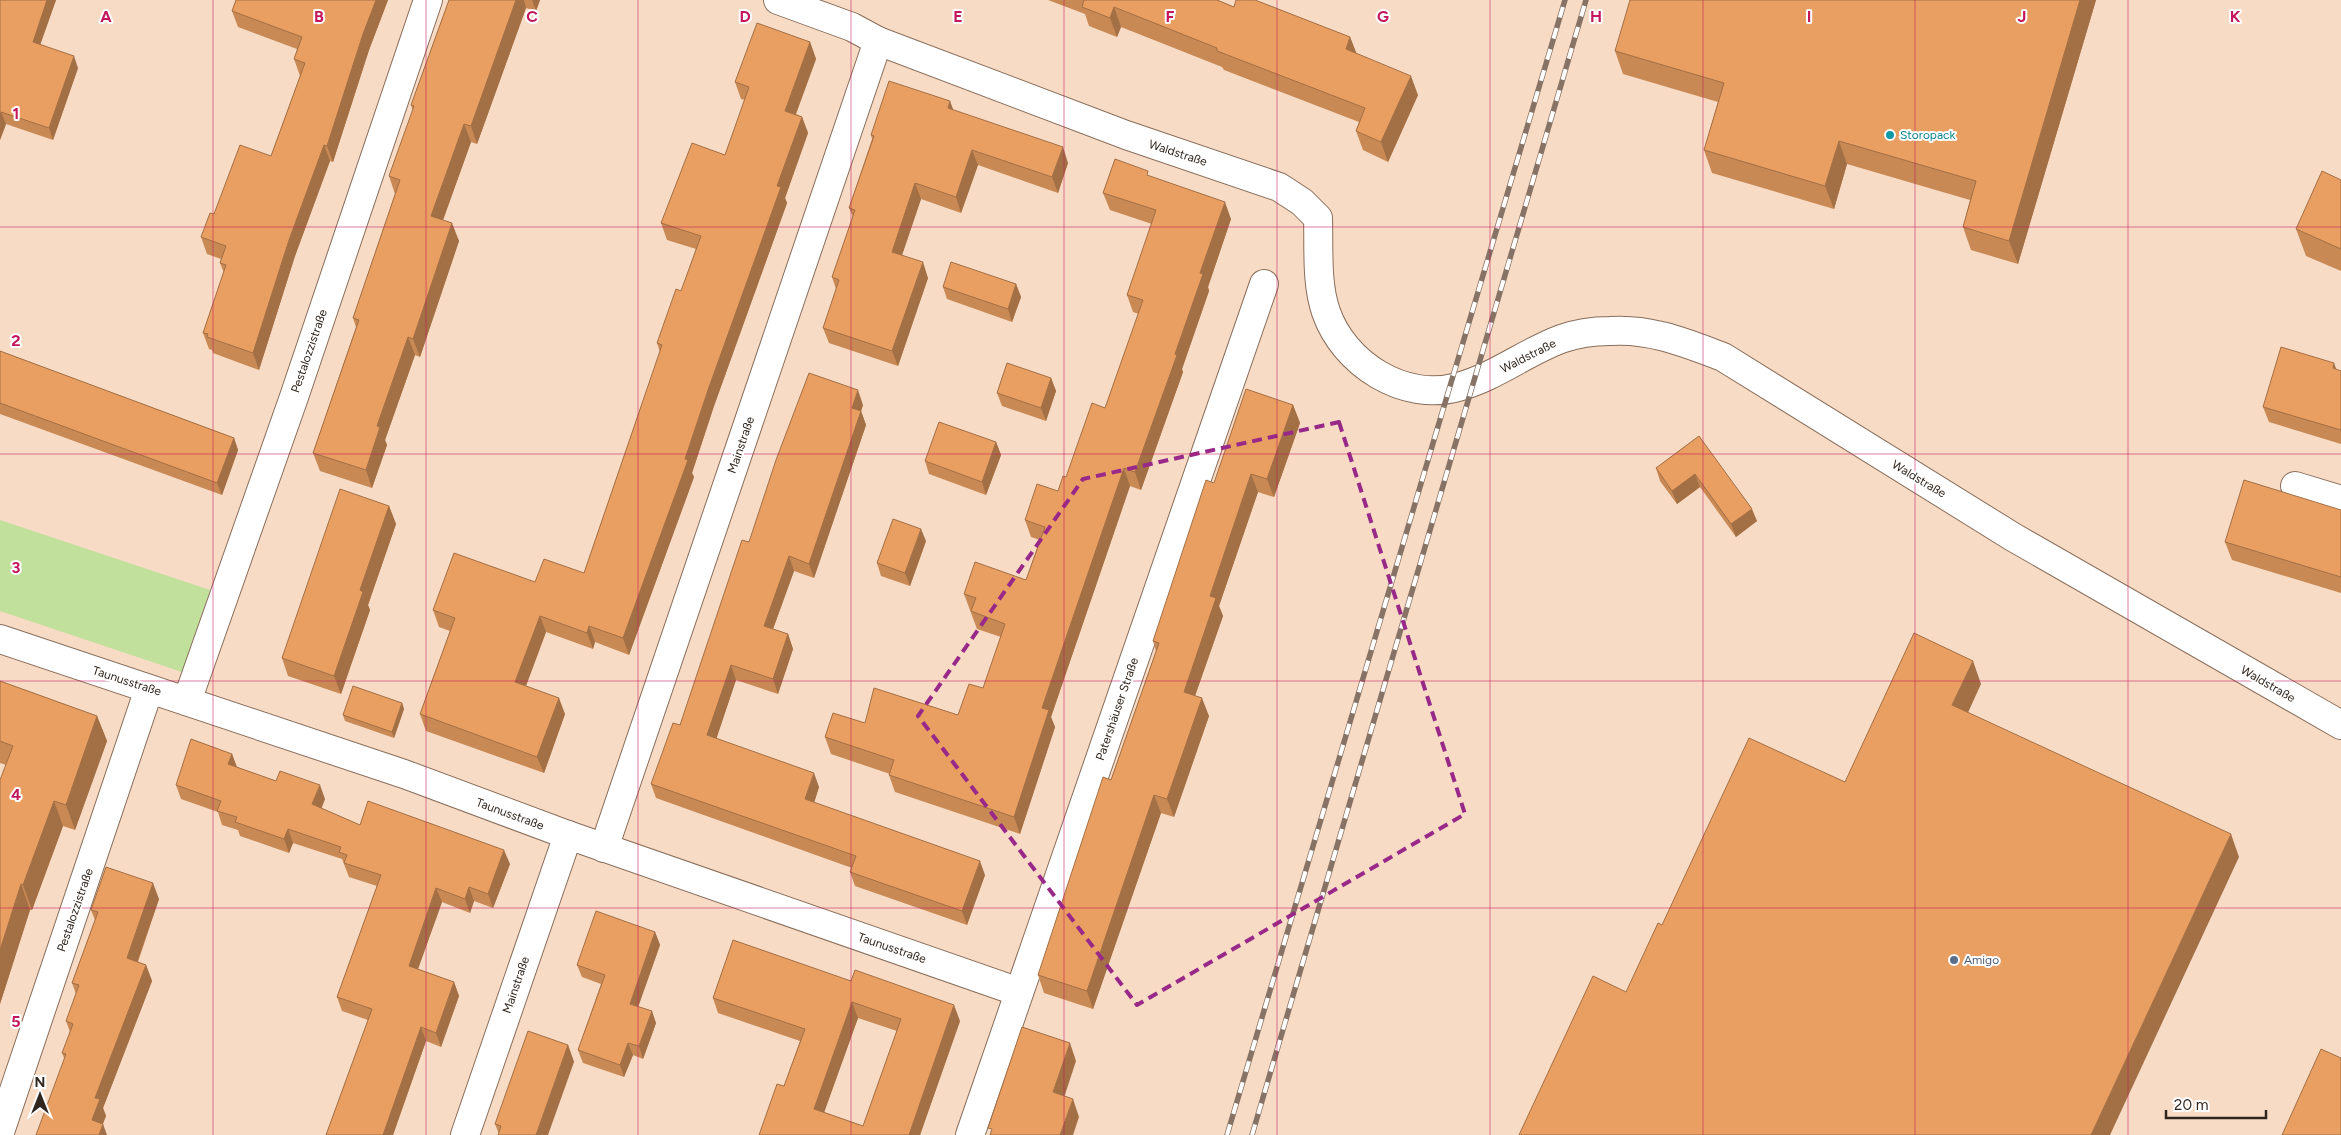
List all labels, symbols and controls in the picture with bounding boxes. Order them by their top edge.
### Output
text: A [100,7,112,26]
text: B [314,7,324,26]
text: C [526,7,538,26]
text: D [739,7,751,26]
text: E [953,7,963,26]
text: F [1166,7,1175,26]
text: G [1377,7,1389,26]
text: H [1590,7,1602,26]
text: I [1807,7,1811,26]
text: J [2018,7,2026,26]
text: K [2230,7,2241,26]
text: 1 [13,104,19,123]
place label: Storopack [1900,128,1956,142]
marker: Storopack [1884,129,1896,141]
street label: Waldstraße [1147,137,1209,169]
street label: Pestalozzistraße [288,307,330,395]
text: 2 [11,331,21,350]
street label: Waldstraße [1498,336,1559,376]
street label: Mainstraße [725,414,757,475]
street label: Waldstraße [1889,457,1949,501]
text: 3 [12,558,21,577]
street label: Patershäuser Straße [1093,655,1141,762]
street label: Taunusstraße [91,663,163,699]
street label: Waldstraße [2238,663,2298,705]
text: 4 [11,785,21,804]
street label: Taunusstraße [474,795,546,833]
street label: Pestalozzistraße [54,866,96,954]
street label: Taunusstraße [856,930,928,966]
place label: Amigo [1964,953,1999,967]
street label: Mainstraße [500,954,532,1015]
marker: Amigo [1948,954,1960,966]
text: 5 [11,1012,21,1031]
north arrow [15,1070,65,1120]
text: N [35,1074,45,1091]
scale bar [2166,1088,2266,1120]
text: 20 m [2174,1096,2208,1114]

